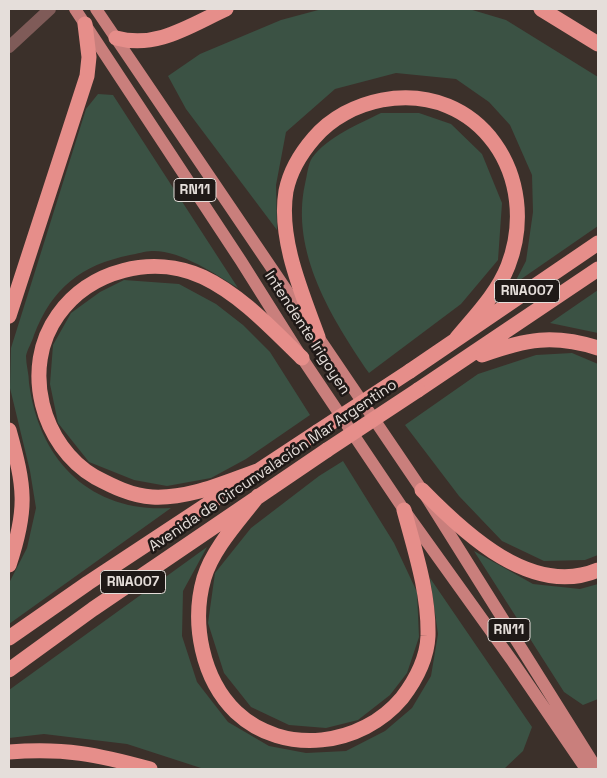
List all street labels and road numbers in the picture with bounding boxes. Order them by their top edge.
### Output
road number: RN11 [174,178,216,202]
street label: Intendente Irigoyen [260,268,354,398]
road number: RNA007 [494,280,560,302]
street label: Avenida de Circunvalación Mar Argentino [146,376,400,556]
road number: RNA007 [100,570,166,594]
road number: RN11 [488,618,530,642]

